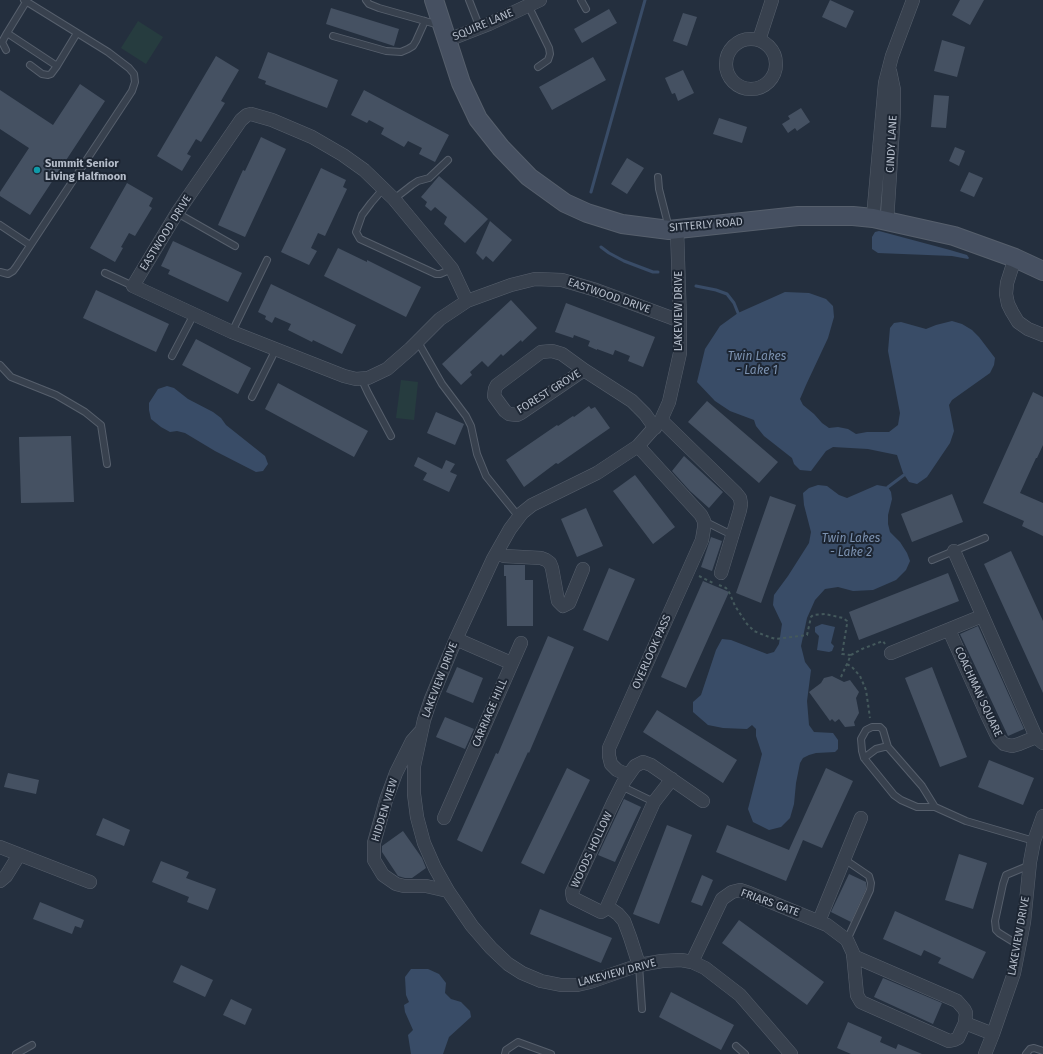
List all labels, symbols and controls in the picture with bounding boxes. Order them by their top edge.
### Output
street label: SQUIRE LANE [451,6,515,44]
street label: CINDY LANE [884,115,900,173]
place label: Summit Senior Living Halfmoon [45,157,126,183]
marker: Summit Senior Living Halfmoon [32,165,42,175]
street label: EASTWOOD DRIVE [137,193,195,273]
street label: SITTERLY ROAD [669,215,743,235]
street label: LAKEVIEW DRIVE [672,271,686,351]
street label: EASTWOOD DRIVE [566,276,652,316]
water label: Twin Lakes - Lake 1 [728,350,786,378]
street label: FOREST GROVE [515,367,583,417]
water label: Twin Lakes - Lake 2 [822,532,880,560]
street label: OVERLOOK PASS [630,613,674,691]
street label: LAKEVIEW DRIVE [419,640,461,720]
street label: COACHMAN SQUARE [951,645,1005,739]
street label: CARRIAGE HILL [470,677,510,749]
street label: HIDDEN VIEW [369,777,401,843]
street label: WOODS HOLLOW [569,810,615,890]
street label: FRIARS GATE [739,886,801,920]
street label: LAKEVIEW DRIVE [1006,895,1032,977]
street label: LAKEVIEW DRIVE [576,956,658,990]

